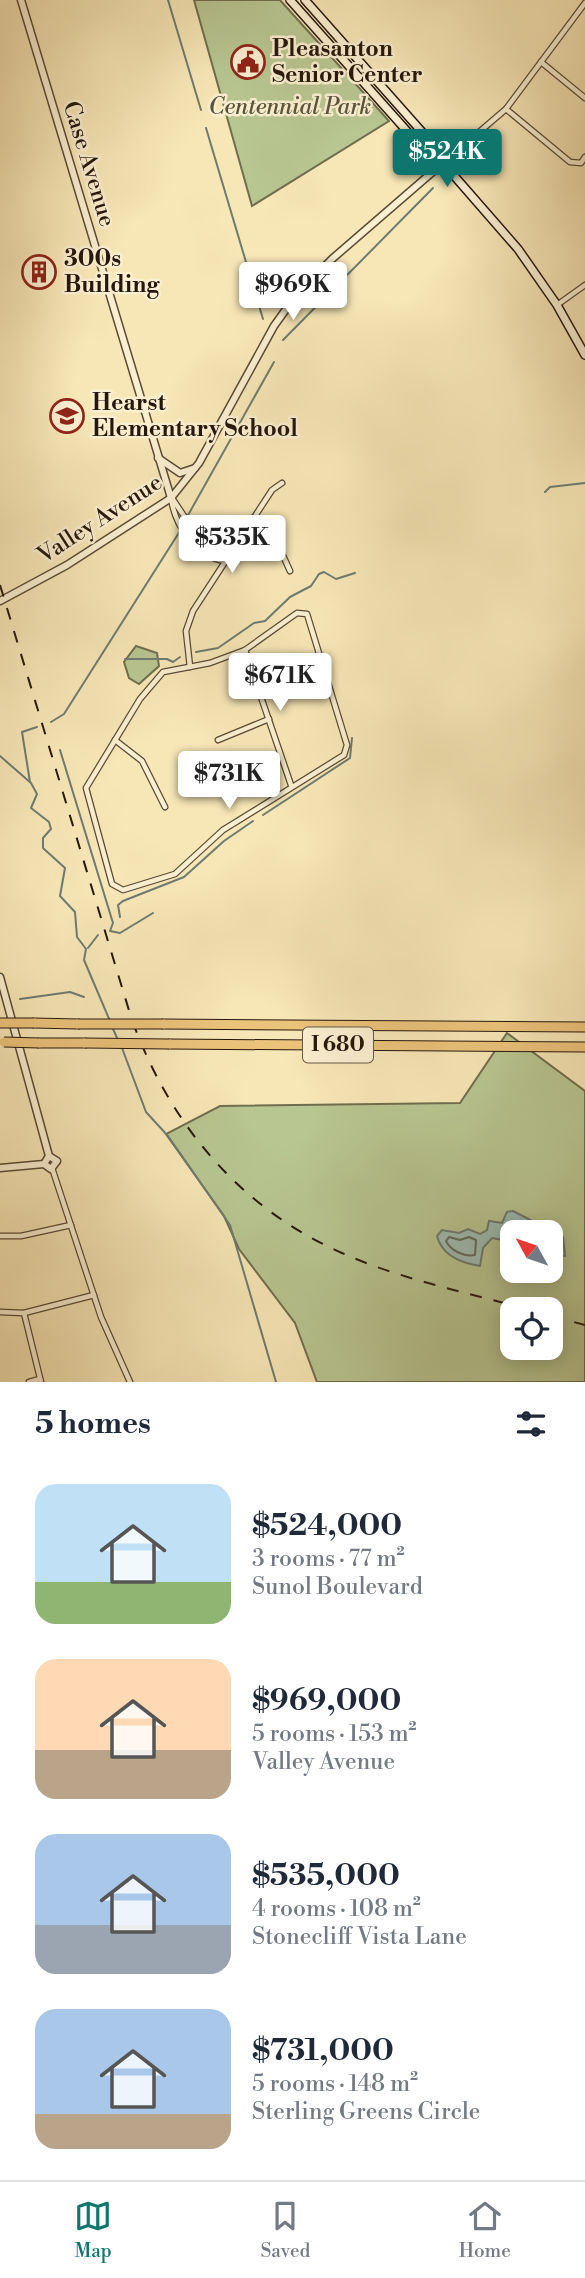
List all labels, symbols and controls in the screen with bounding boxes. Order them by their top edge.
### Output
place label: Pleasanton Senior Center [272,35,423,89]
public building icon: Pleasanton Senior Center [229,43,267,81]
park label: Centennial Park [209,93,371,121]
street label: Case Avenue [57,98,121,230]
pin: $524K [398,130,496,189]
text: $524K [409,138,485,166]
place label: 300s Building [64,245,160,299]
building icon: 300s Building [20,253,58,291]
pin: $969K [244,262,342,322]
text: $969K [255,271,331,299]
place label: Hearst Elementary School [92,389,298,443]
school or university icon: Hearst Elementary School [48,397,86,435]
street label: Valley Avenue [32,468,168,570]
pin: $535K [183,516,281,575]
text: $535K [195,524,269,552]
pin: $671K [231,654,329,713]
text: $671K [245,662,315,690]
pin: $731K [180,752,278,811]
text: $731K [194,760,264,788]
road number: I 680 [303,1028,373,1062]
north arrow [500,1220,564,1283]
map controls [500,1220,563,1360]
button: locate [500,1297,563,1360]
text: 5 homes [35,1405,151,1443]
icon: filters [512,1405,550,1443]
text: $524,000 [252,1507,402,1545]
icon: home [91,1512,175,1596]
text: 3 rooms · 77 m² [252,1545,405,1573]
text: Sunol Boulevard [252,1573,423,1601]
text: $969,000 [252,1682,401,1720]
icon: home [91,1687,175,1771]
text: 5 rooms · 153 m² [252,1720,417,1748]
text: Valley Avenue [252,1748,395,1776]
text: $535,000 [252,1857,400,1895]
icon: home [91,1862,175,1946]
text: 4 rooms · 108 m² [252,1895,421,1923]
text: Stonecliff Vista Lane [252,1923,467,1951]
text: $731,000 [252,2032,394,2070]
icon: home [91,2037,175,2121]
text: 5 rooms · 148 m² [252,2070,418,2098]
text: Sterling Greens Circle [252,2098,480,2126]
tab: Map [74,2197,112,2263]
tab: Saved [260,2197,310,2263]
tab: Home [459,2197,511,2263]

